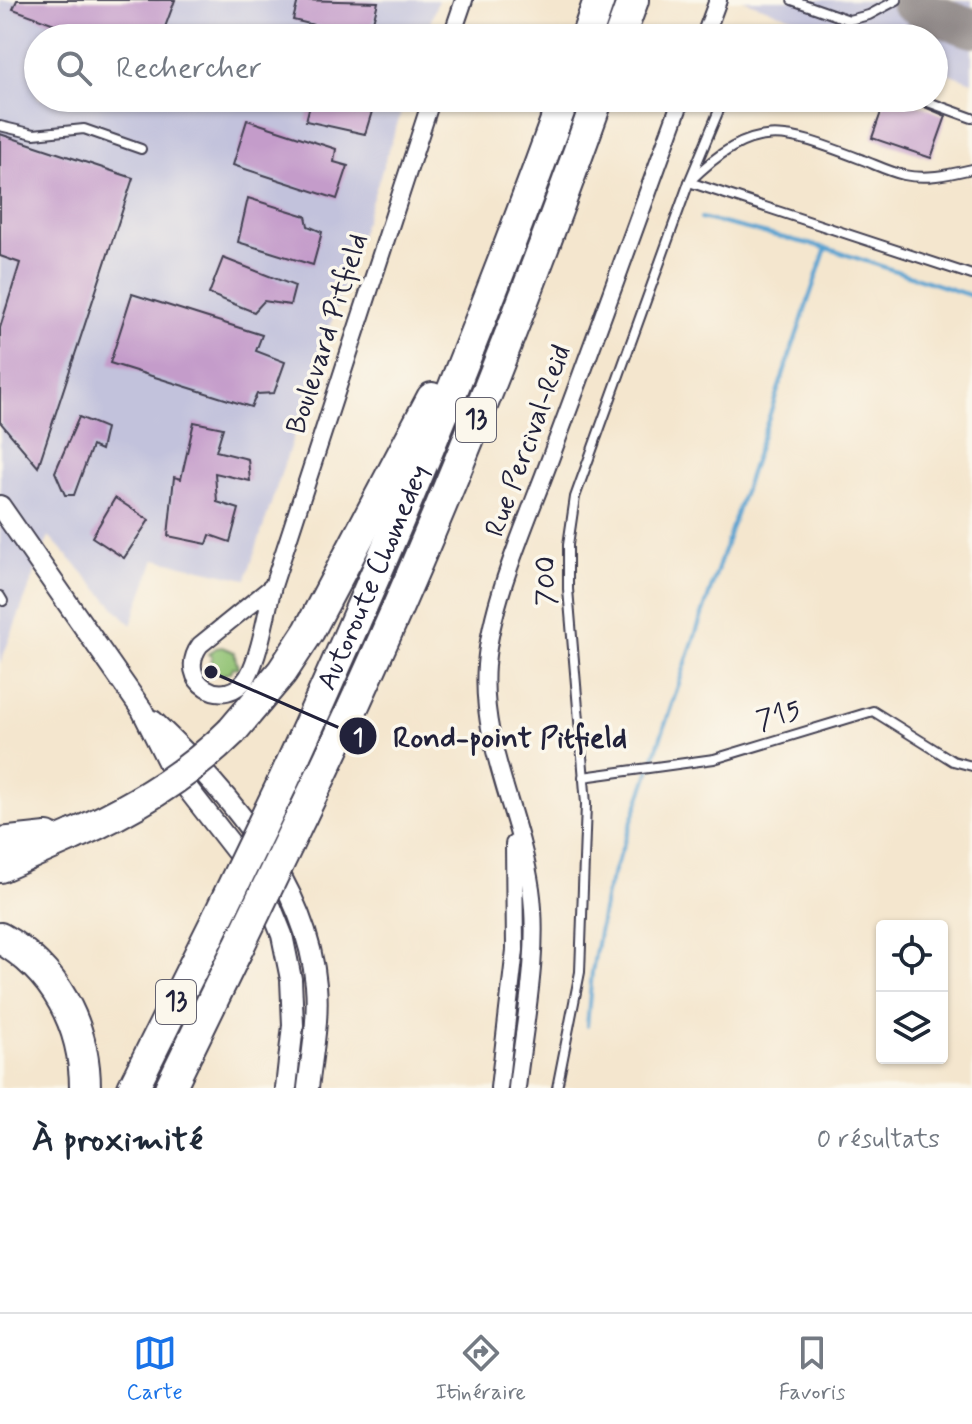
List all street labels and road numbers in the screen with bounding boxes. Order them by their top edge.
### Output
street label: Boulevard Pitfield [278,229,378,439]
street label: Rue Percival-Reid [477,340,581,542]
road number: 13 [456,398,496,442]
street label: Autoroute Chomedey [309,459,438,696]
street label: 700 [528,556,566,606]
street label: 715 [752,692,806,740]
road number: 13 [156,980,196,1024]

